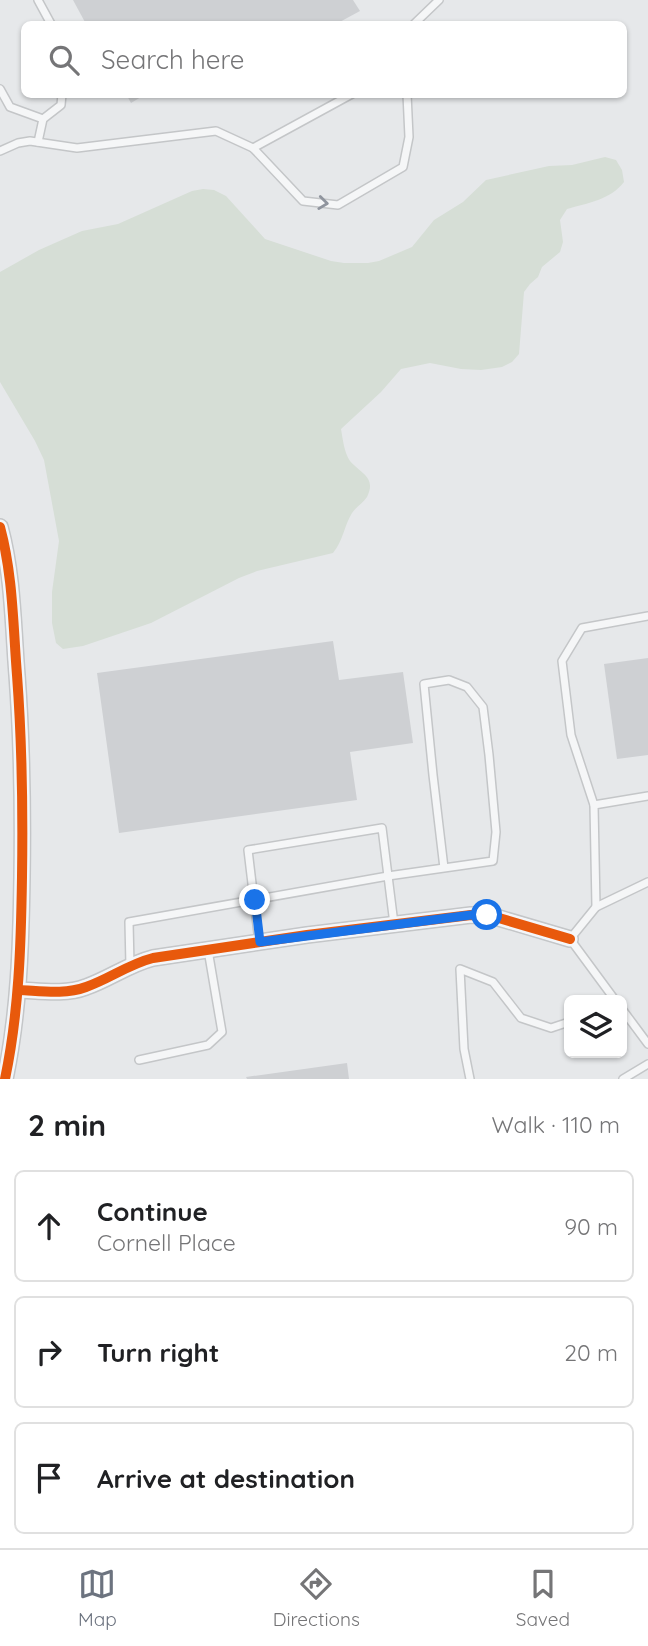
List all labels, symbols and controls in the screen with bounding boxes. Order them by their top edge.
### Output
search box [21,21,627,98]
icon: search [45,41,83,79]
text: Search here [101,43,245,76]
one-way arrow [317,196,329,211]
route end [239,884,270,915]
route start [471,899,502,930]
map controls [564,995,627,1058]
button: layers [564,995,627,1058]
text: 2 min [28,1106,106,1144]
text: Walk · 110 m [491,1110,620,1139]
text: Continue [97,1195,208,1228]
icon: ahead [30,1207,68,1245]
text: 90 m [564,1212,618,1241]
text: Cornell Place [97,1228,236,1257]
icon: right [30,1333,68,1371]
text: Turn right [97,1336,219,1369]
text: 20 m [564,1338,618,1367]
icon: arrive [30,1459,68,1497]
text: Arrive at destination [97,1462,355,1495]
tab: Map [78,1565,117,1631]
tab: Directions [273,1565,360,1631]
tab: Saved [516,1565,570,1631]

